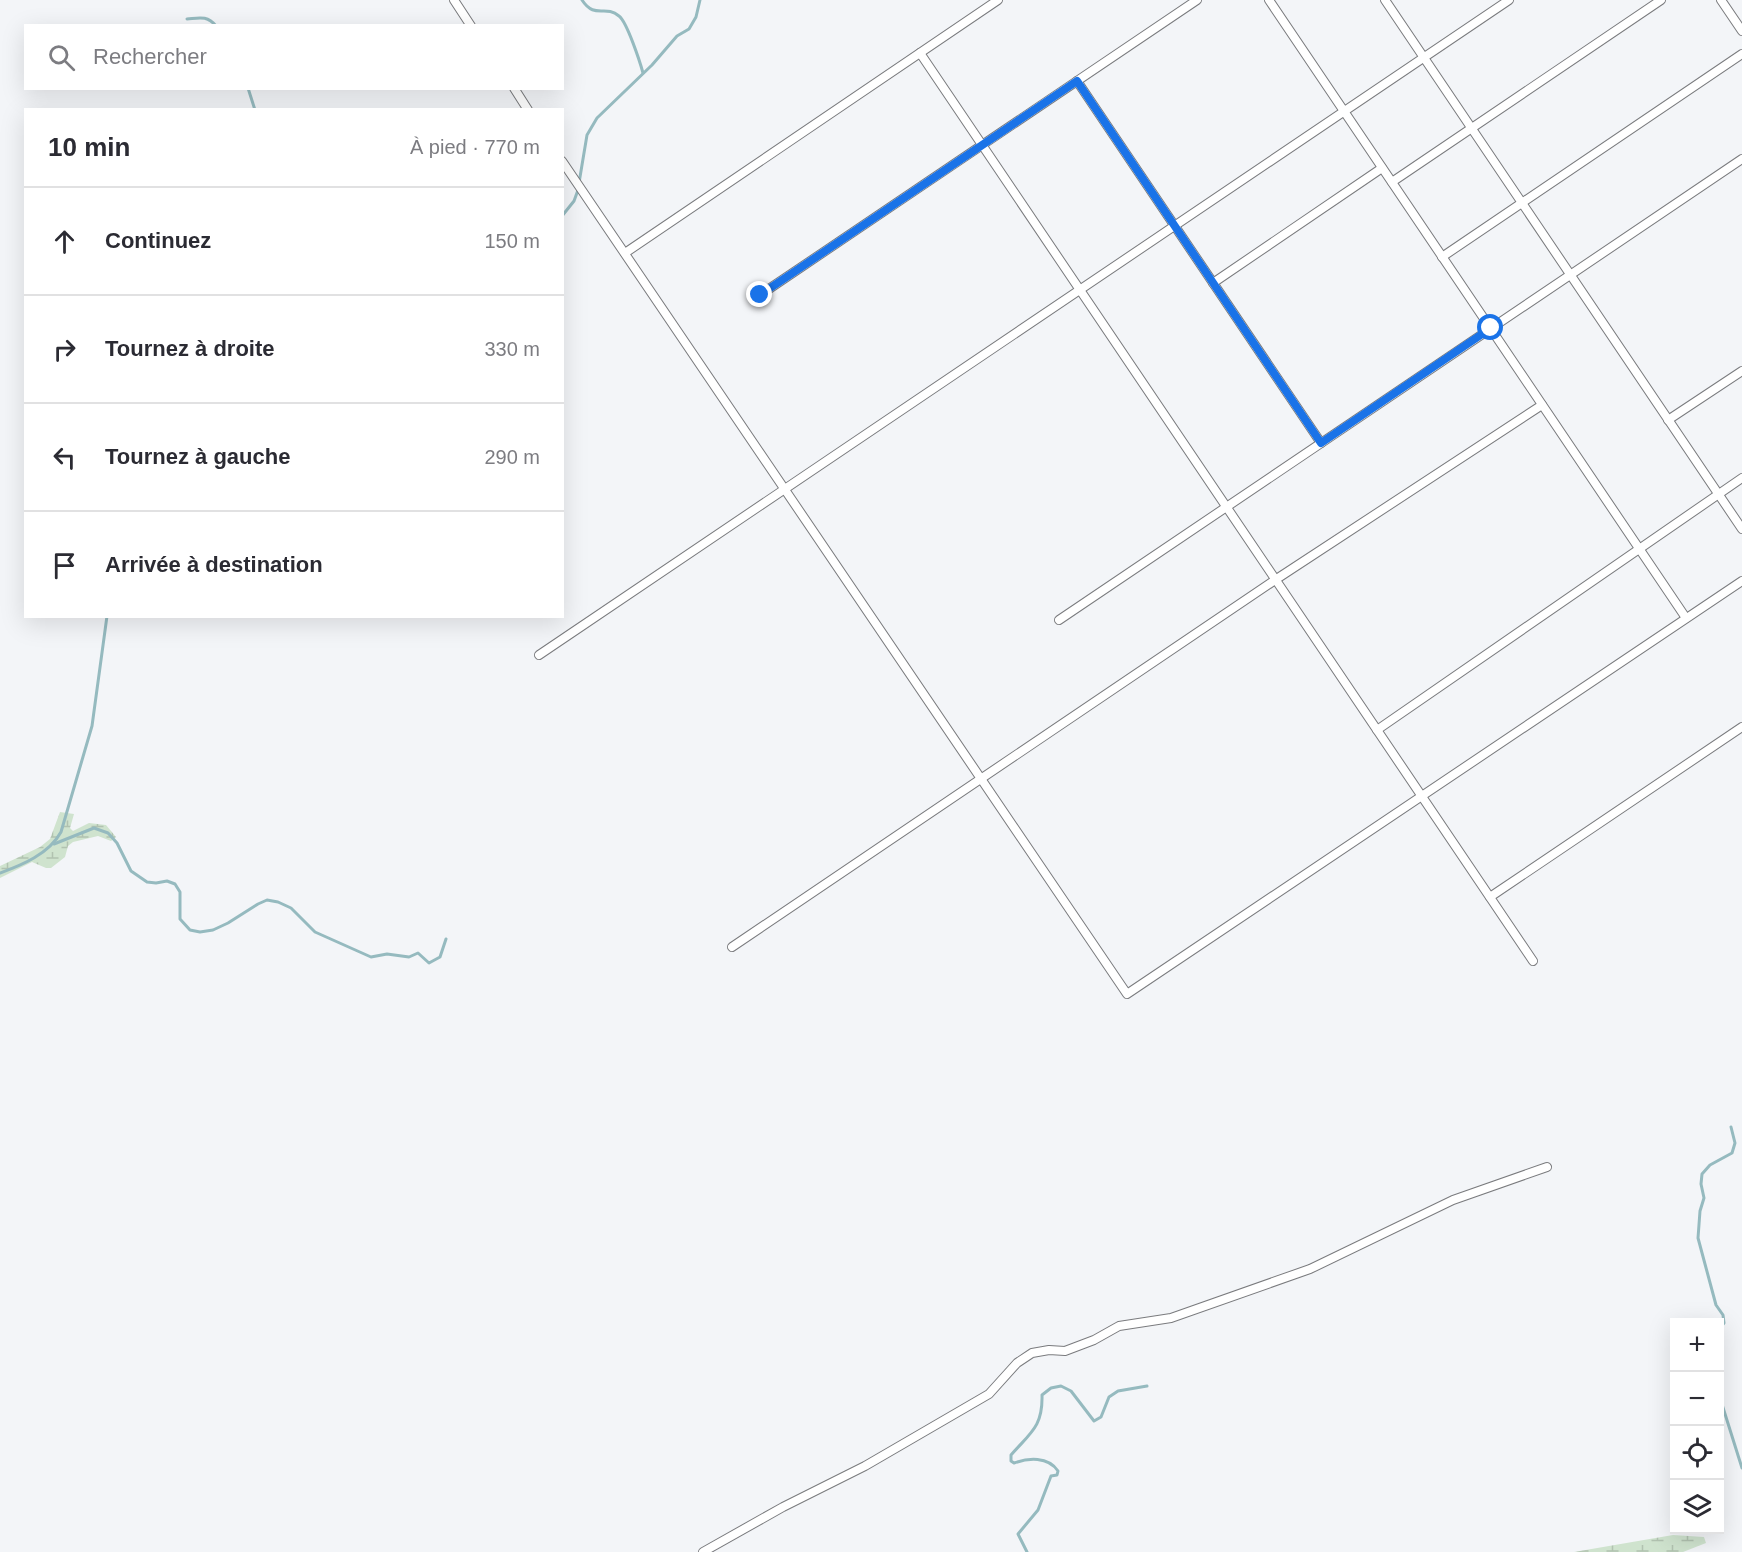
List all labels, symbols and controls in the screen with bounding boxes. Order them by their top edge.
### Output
search box [24,24,564,90]
icon: search [45,41,78,74]
text: Rechercher [93,44,207,69]
text: 10 min [48,132,130,162]
text: À pied · 770 m [410,136,540,158]
icon: ahead [48,225,81,258]
text: Continuez [105,228,211,253]
text: 150 m [484,230,540,252]
route end [746,281,772,307]
route start [1477,314,1503,340]
icon: right [48,333,81,366]
text: Tournez à droite [105,336,275,361]
text: 330 m [484,338,540,360]
icon: left [48,441,81,474]
text: Tournez à gauche [105,444,290,469]
text: 290 m [484,446,540,468]
icon: arrive [48,549,81,582]
text: Arrivée à destination [105,552,323,577]
map controls [1670,1318,1724,1534]
button: + [1670,1318,1724,1372]
button: − [1670,1372,1724,1426]
button: locate [1670,1426,1724,1480]
button: layers [1670,1480,1724,1534]

